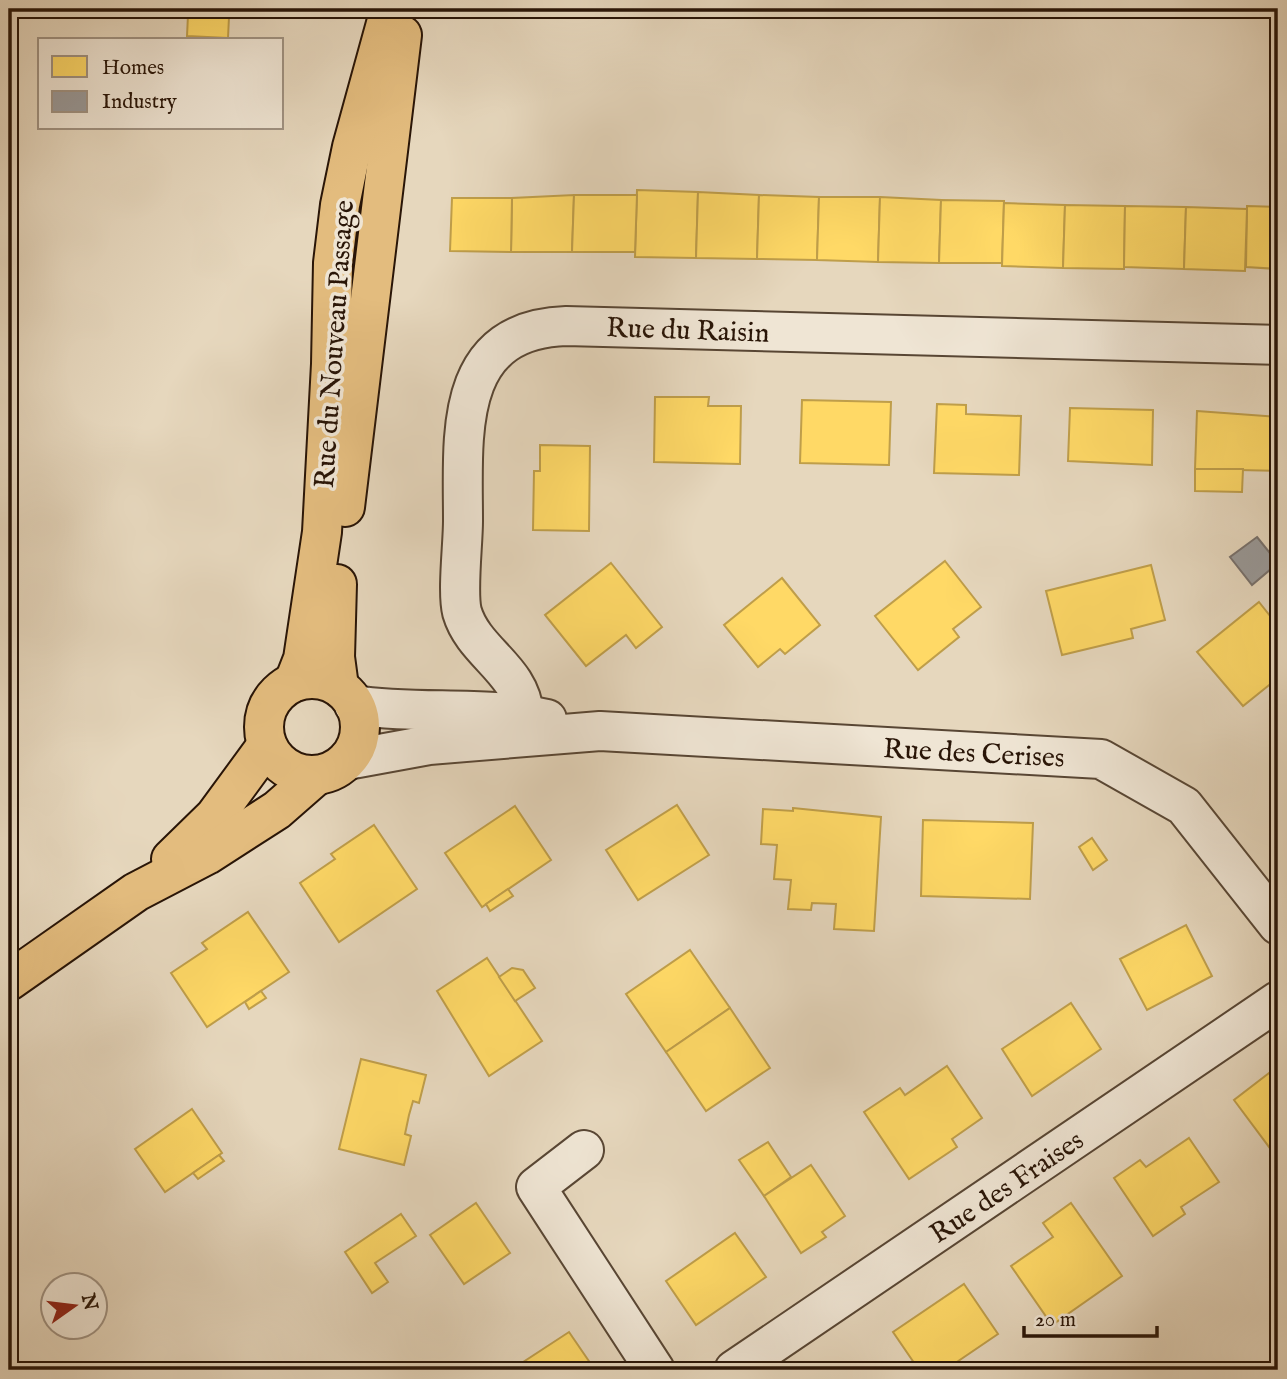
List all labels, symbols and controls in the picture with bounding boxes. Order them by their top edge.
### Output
legend [38,38,284,130]
text: Homes [102,55,164,82]
text: Industry [102,89,178,116]
street label: Rue du Nouveau Passage [308,199,363,490]
street label: Rue du Raisin [606,311,770,352]
street label: Rue des Cerises [882,732,1065,777]
street label: Rue des Fraises [924,1124,1091,1252]
north arrow [38,1270,108,1340]
text: N [75,1291,102,1314]
scale bar [1024,1295,1158,1339]
text: 20 m [1035,1307,1076,1334]

